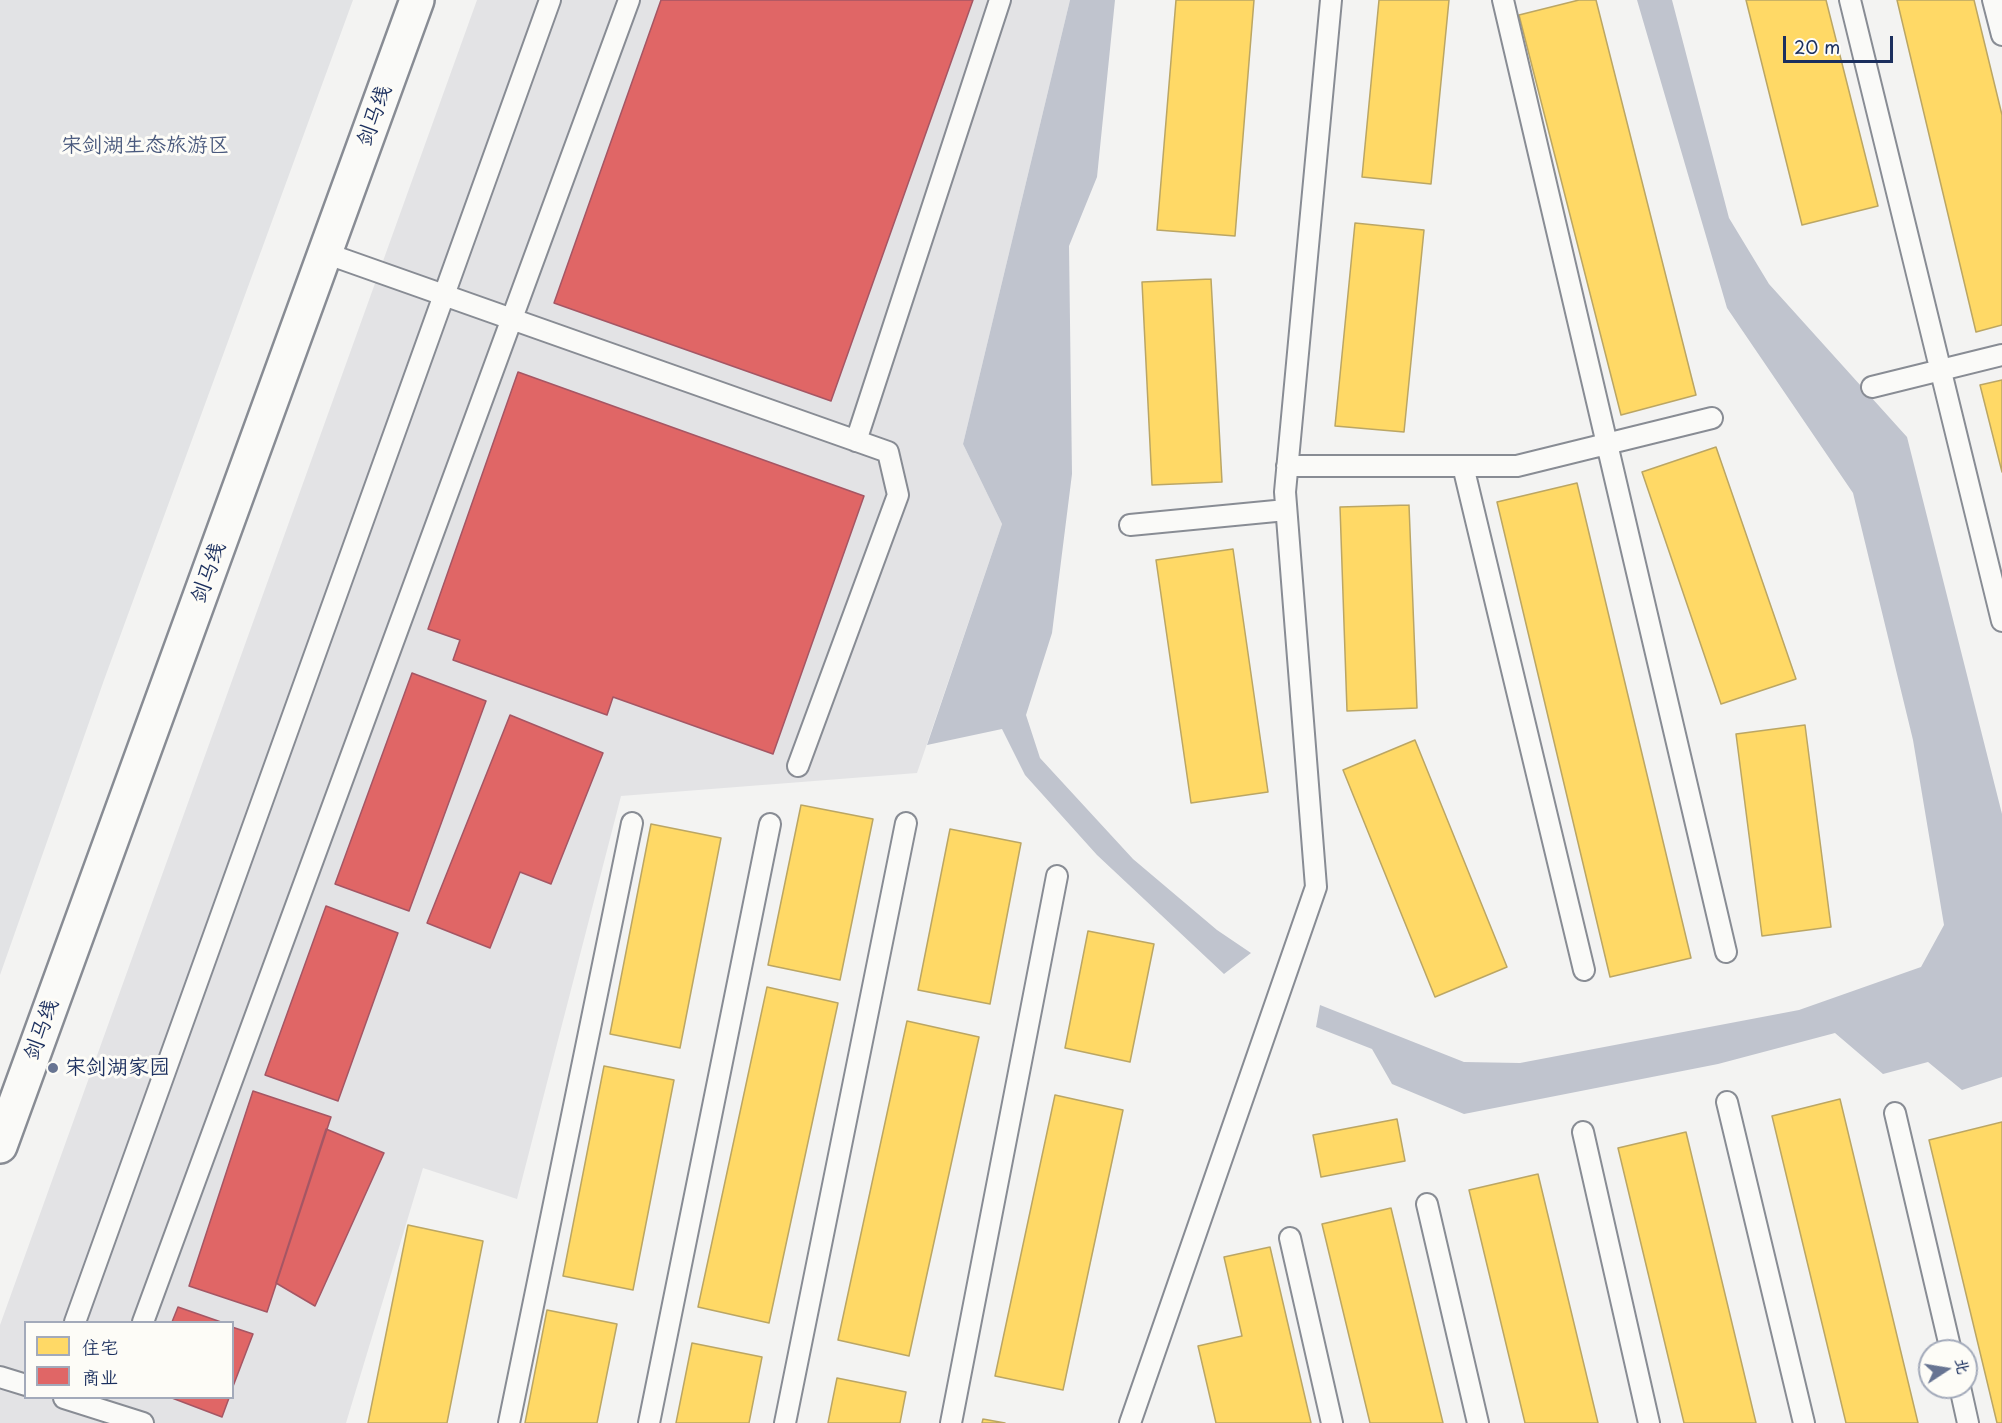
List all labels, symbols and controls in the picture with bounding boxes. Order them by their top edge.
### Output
scale bar [1786,24,1896,62]
text: 20 m [1794,33,1840,60]
street label: 剑马线 [352,82,398,150]
park label: 宋剑湖生态旅游区 [61,133,229,159]
street label: 剑马线 [186,539,232,607]
street label: 剑马线 [19,996,65,1064]
place label: 宋剑湖家园 [65,1055,170,1081]
marker: 宋剑湖家园 [46,1061,60,1075]
legend [24,1321,234,1399]
text: 住宅 [82,1333,118,1360]
north arrow [1918,1339,1978,1399]
text: 北 [1950,1355,1977,1376]
text: 商业 [82,1363,118,1390]

